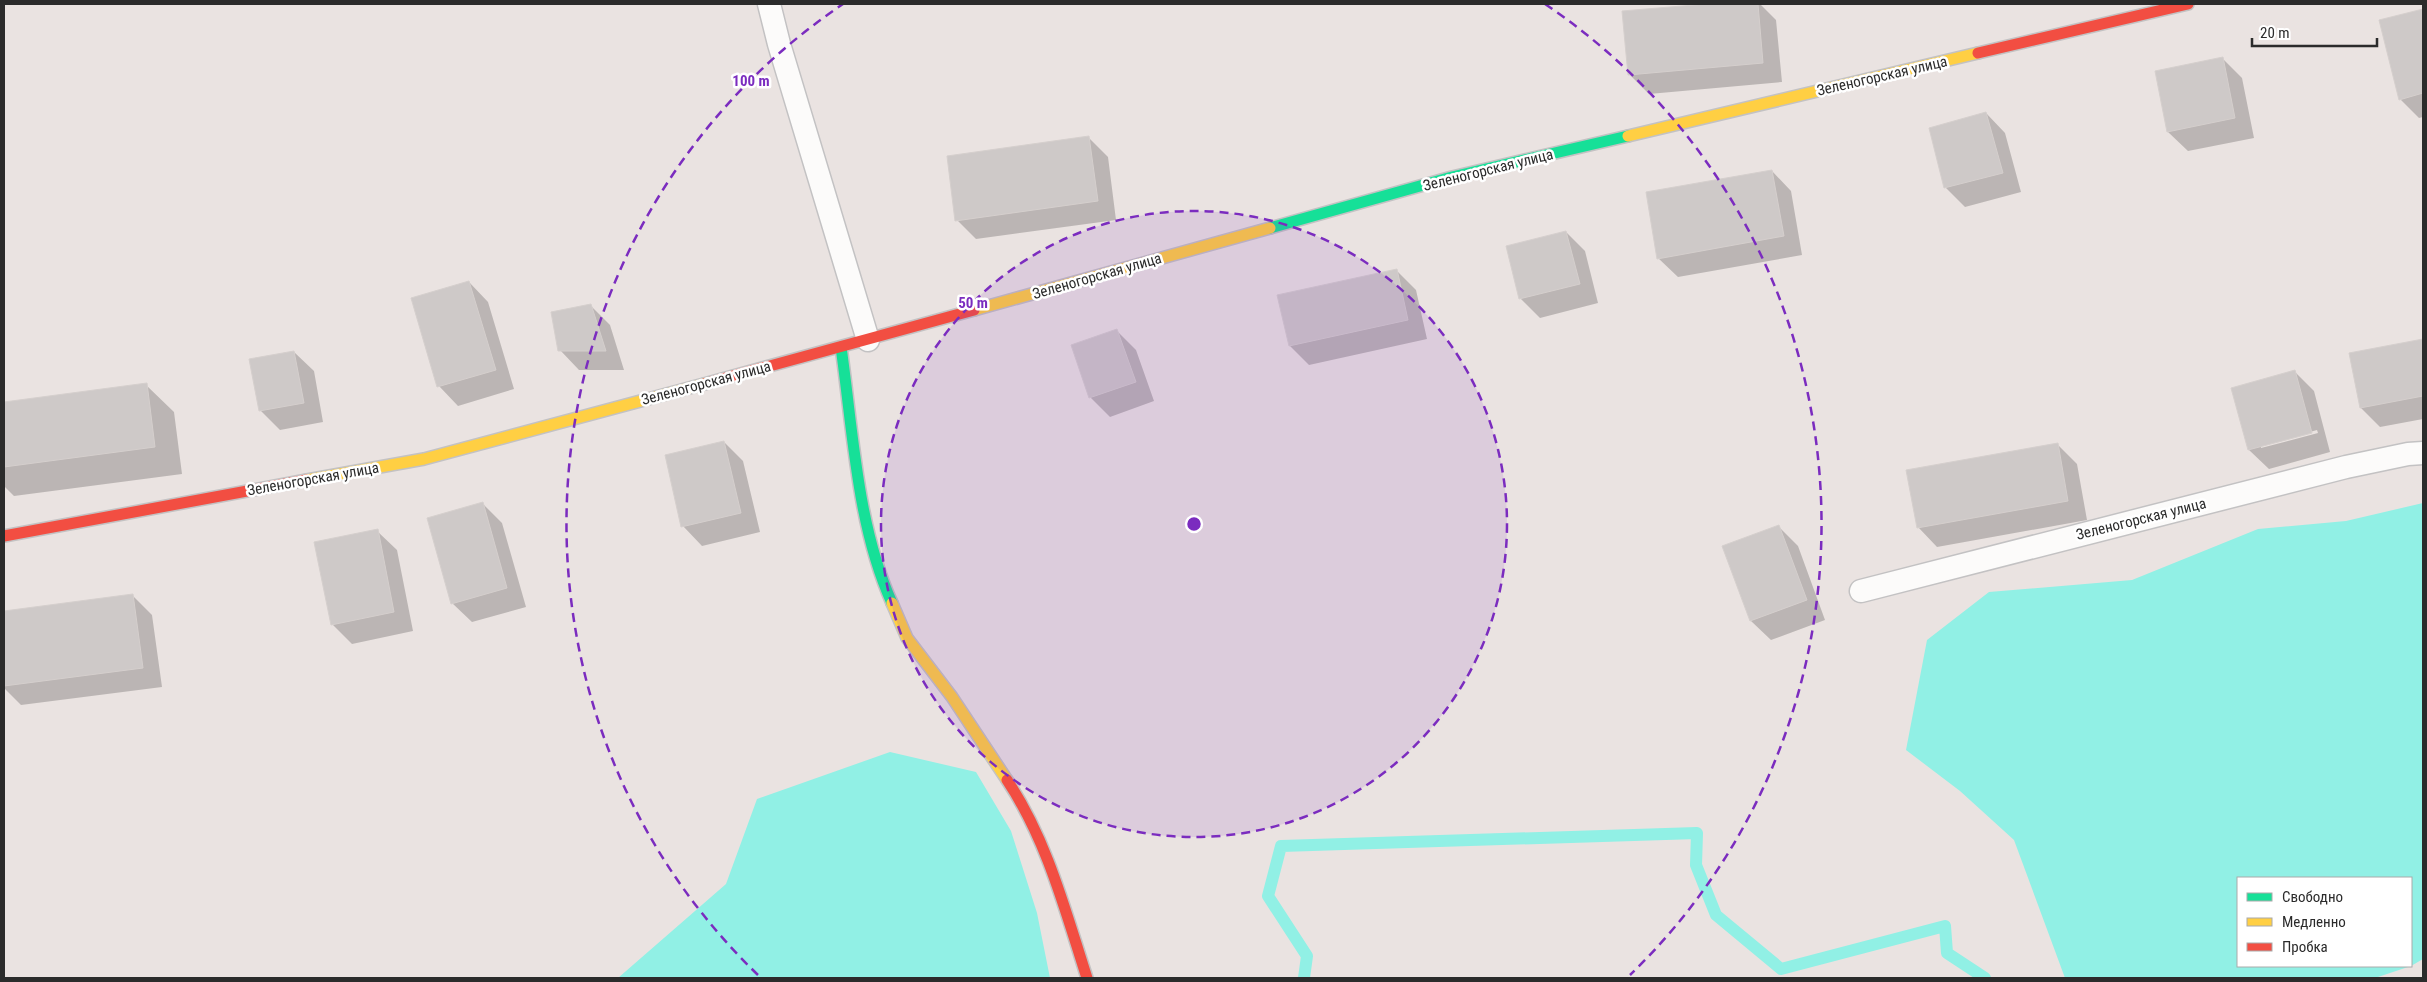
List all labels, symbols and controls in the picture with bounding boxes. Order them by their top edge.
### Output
scale bar [2252,15,2377,47]
text: 20 m [2260,24,2290,42]
street label: Зеленогорская улица [1815,52,1949,100]
text: 100 m [732,72,770,90]
street label: Зеленогорская улица [1421,145,1555,195]
street label: Зеленогорская улица [1030,249,1164,303]
text: 50 m [958,294,988,312]
street label: Зеленогорская улица [639,357,773,409]
street label: Зеленогорская улица [246,459,380,499]
street label: Зеленогорская улица [2074,494,2208,544]
centre of rings [1185,515,1203,533]
legend [2237,877,2412,967]
text: Свободно [2282,888,2343,906]
text: Медленно [2282,913,2346,931]
text: Пробка [2282,938,2328,956]

